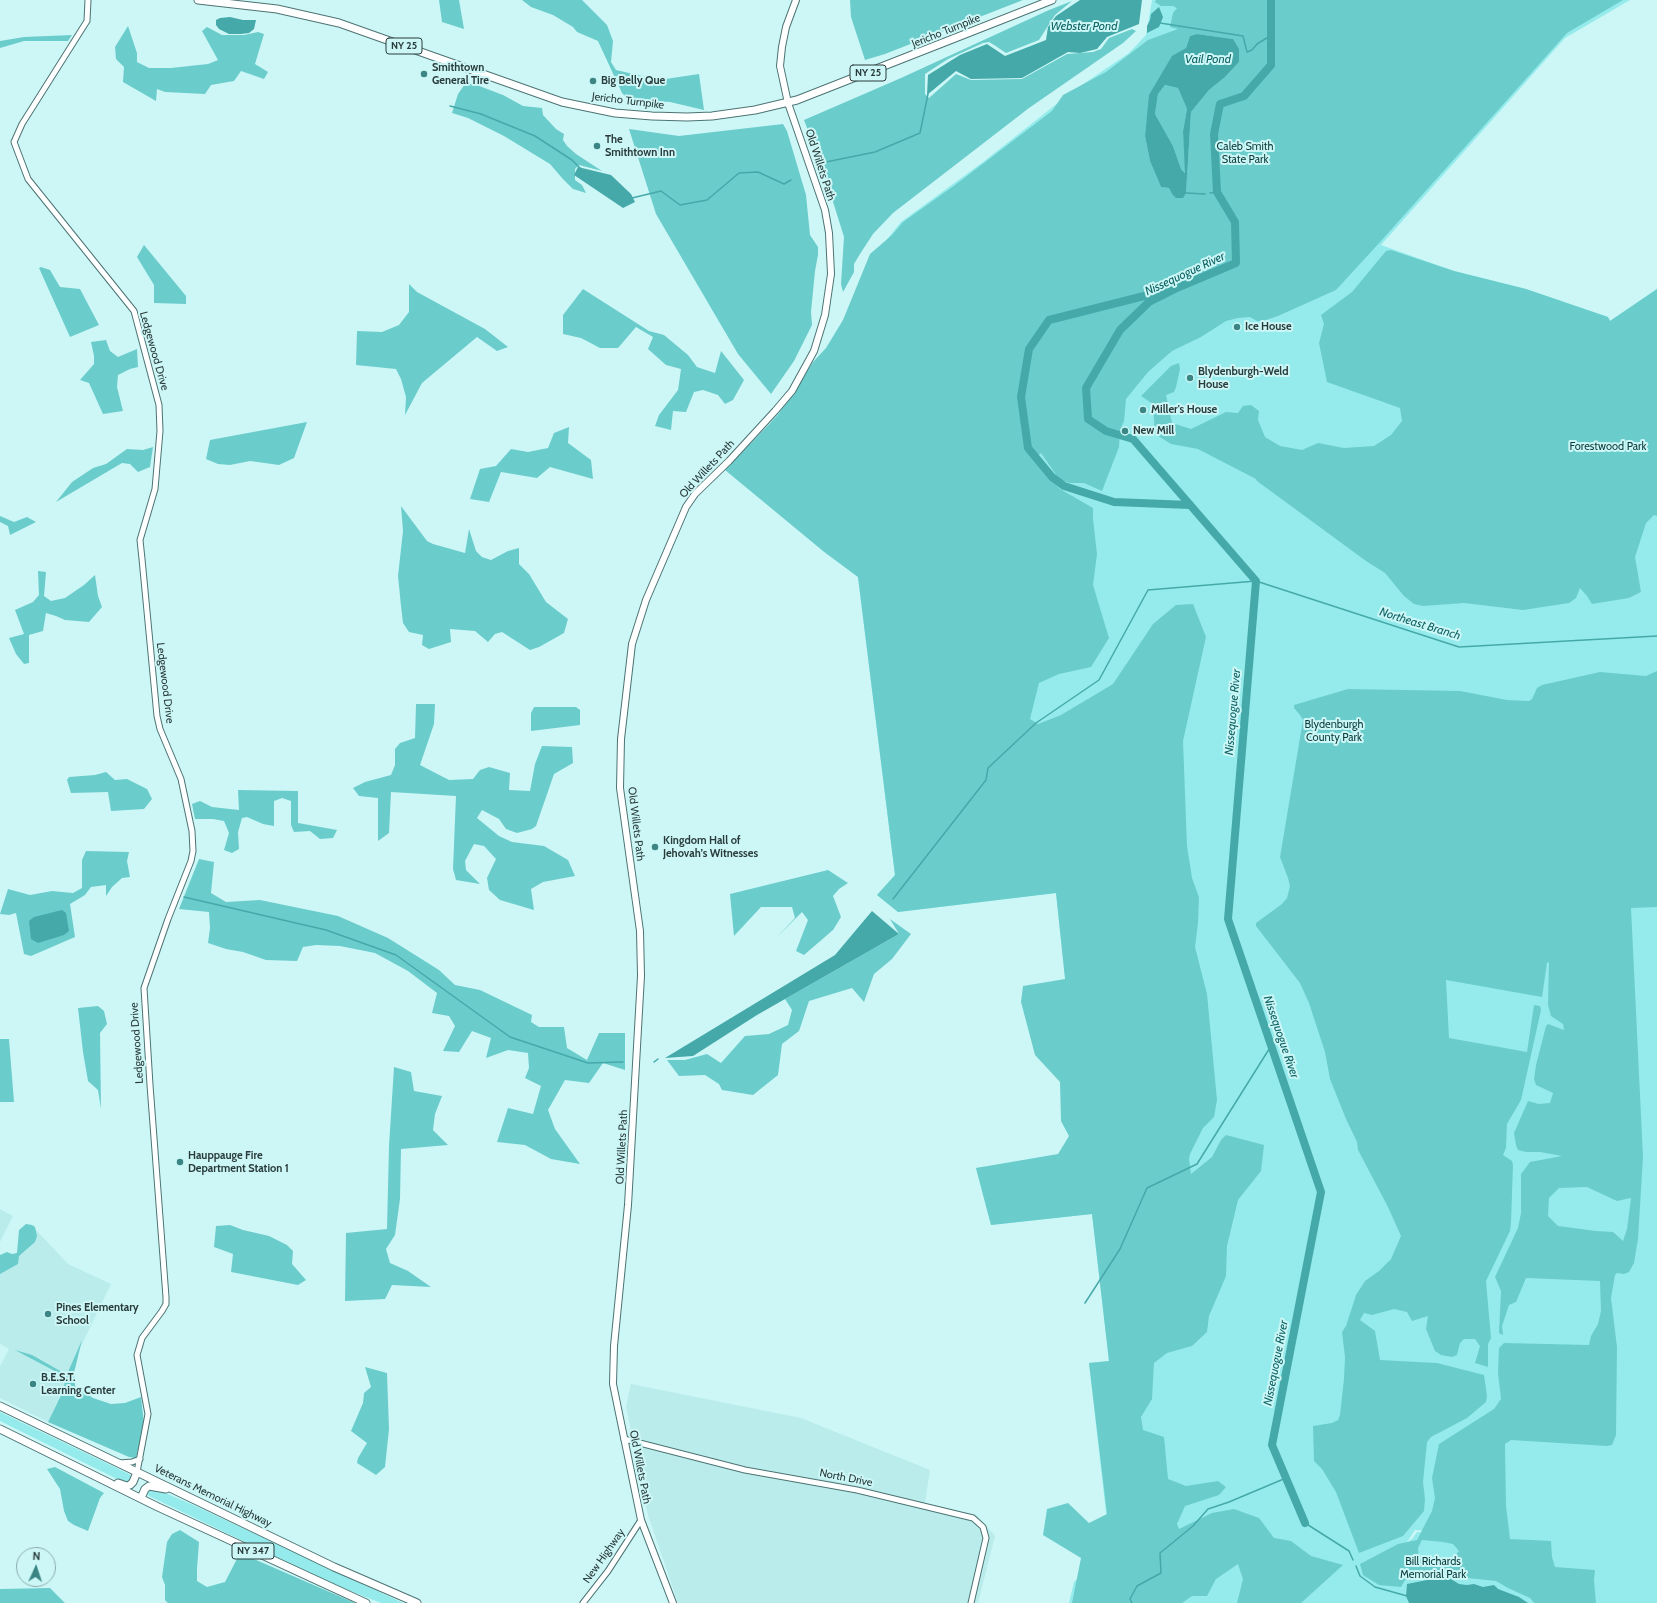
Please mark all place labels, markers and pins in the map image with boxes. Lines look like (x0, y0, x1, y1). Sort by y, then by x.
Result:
place label: Smithtown General Tire (432, 61, 489, 87)
marker: Smithtown General Tire (419, 69, 429, 79)
place label: Big Belly Que (601, 74, 665, 88)
marker: Big Belly Que (588, 76, 598, 86)
place label: The Smithtown Inn (605, 133, 675, 159)
marker: The Smithtown Inn (592, 141, 602, 151)
place label: Ice House (1245, 320, 1292, 334)
marker: Ice House (1232, 322, 1242, 332)
place label: Blydenburgh-Weld House (1198, 365, 1288, 391)
marker: Blydenburgh-Weld House (1185, 373, 1195, 383)
place label: Miller's House (1151, 403, 1217, 417)
marker: Miller's House (1138, 405, 1148, 415)
place label: New Mill (1133, 424, 1174, 438)
marker: New Mill (1120, 426, 1130, 436)
place label: Kingdom Hall of Jehovah’s Witnesses (663, 834, 758, 860)
marker: Kingdom Hall of Jehovah’s Witnesses (650, 842, 660, 852)
place label: Hauppauge Fire Department Station 1 (188, 1149, 289, 1175)
marker: Hauppauge Fire Department Station 1 (175, 1157, 185, 1167)
place label: Pines Elementary School (56, 1301, 139, 1327)
marker: Pines Elementary School (43, 1309, 53, 1319)
place label: B.E.S.T. Learning Center (41, 1371, 115, 1397)
marker: B.E.S.T. Learning Center (28, 1379, 38, 1389)

